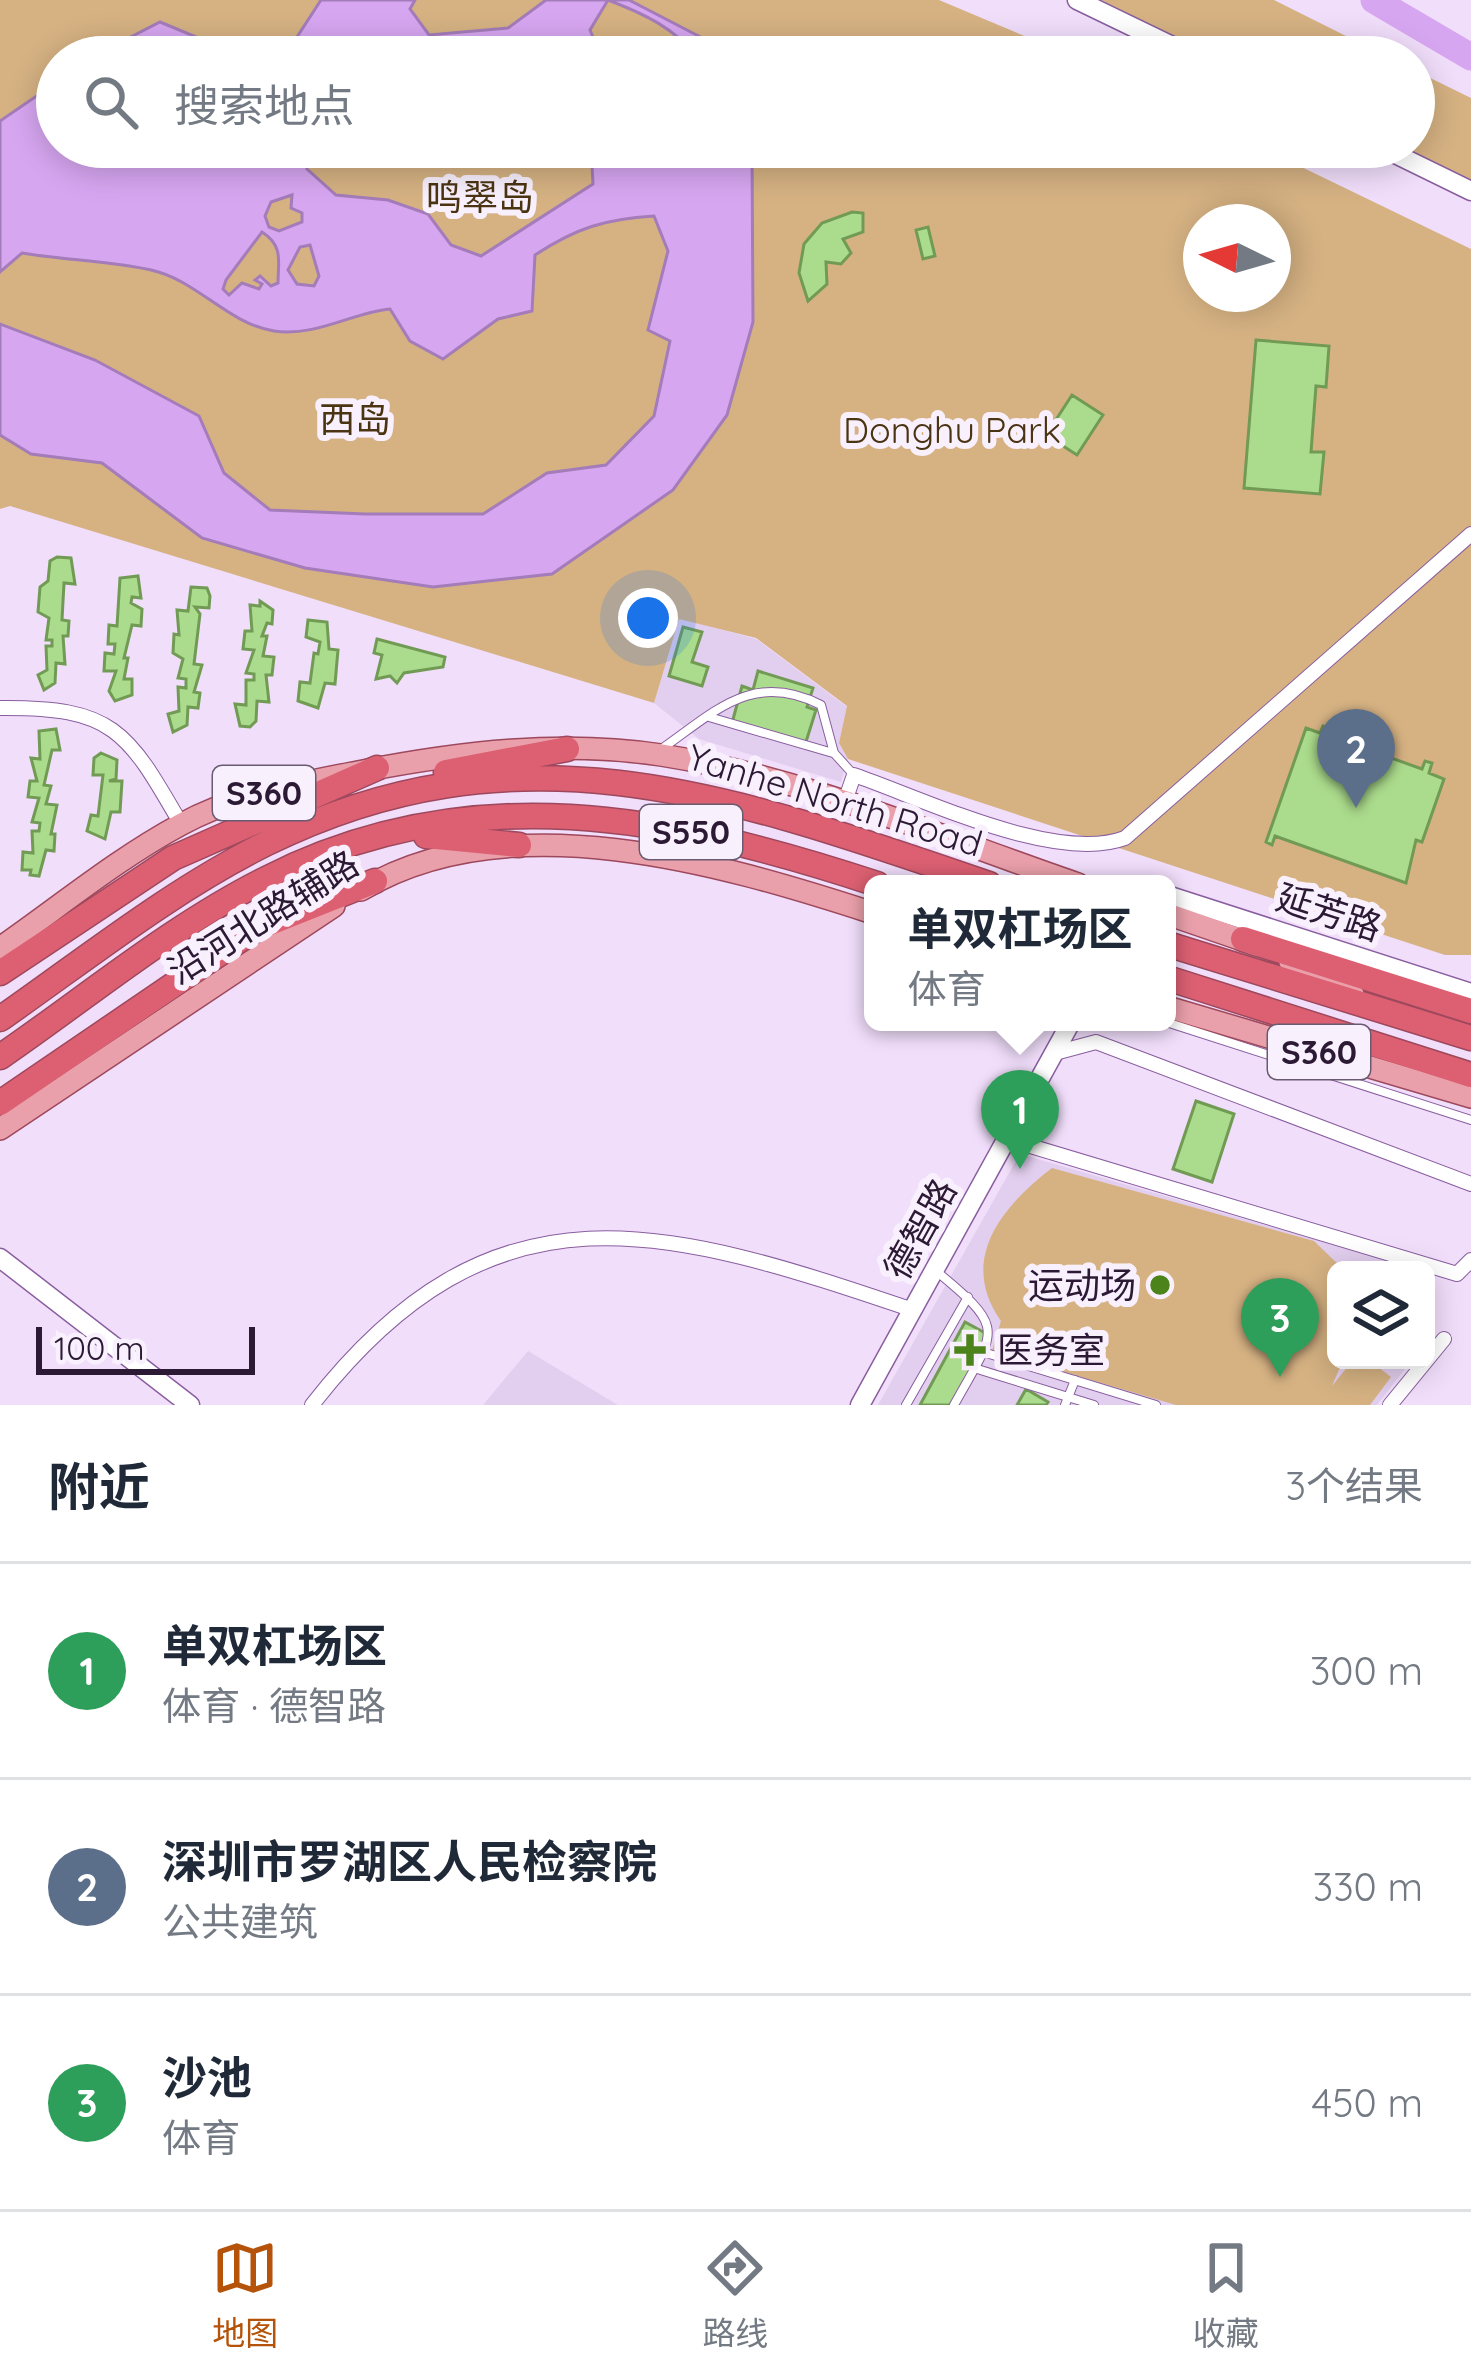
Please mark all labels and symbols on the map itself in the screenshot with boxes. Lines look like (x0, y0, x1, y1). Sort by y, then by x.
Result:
park label: 鸣翠岛 (426, 174, 534, 219)
north arrow (1183, 204, 1291, 312)
park label: 西岛 (319, 396, 391, 441)
park label: Donghu Park (843, 407, 1061, 452)
your location (618, 588, 678, 648)
pin: 2 (1317, 709, 1395, 808)
street label: Yanhe North Road (682, 733, 988, 866)
road number: S360 (213, 766, 315, 820)
road number: S550 (640, 805, 742, 859)
street label: 沿河北路辅路 (159, 840, 366, 993)
street label: 延芳路 (1271, 873, 1387, 950)
road number: S360 (1268, 1025, 1370, 1079)
pin: 1 (981, 1070, 1059, 1169)
street label: 德智路 (874, 1171, 965, 1287)
place label: 运动场 (1028, 1262, 1136, 1307)
marker: 运动场 (1147, 1272, 1173, 1298)
pin: 3 (1241, 1278, 1319, 1377)
scale bar (36, 1321, 255, 1374)
place label: 医务室 (997, 1327, 1105, 1372)
marker: 医务室 (954, 1334, 986, 1366)

